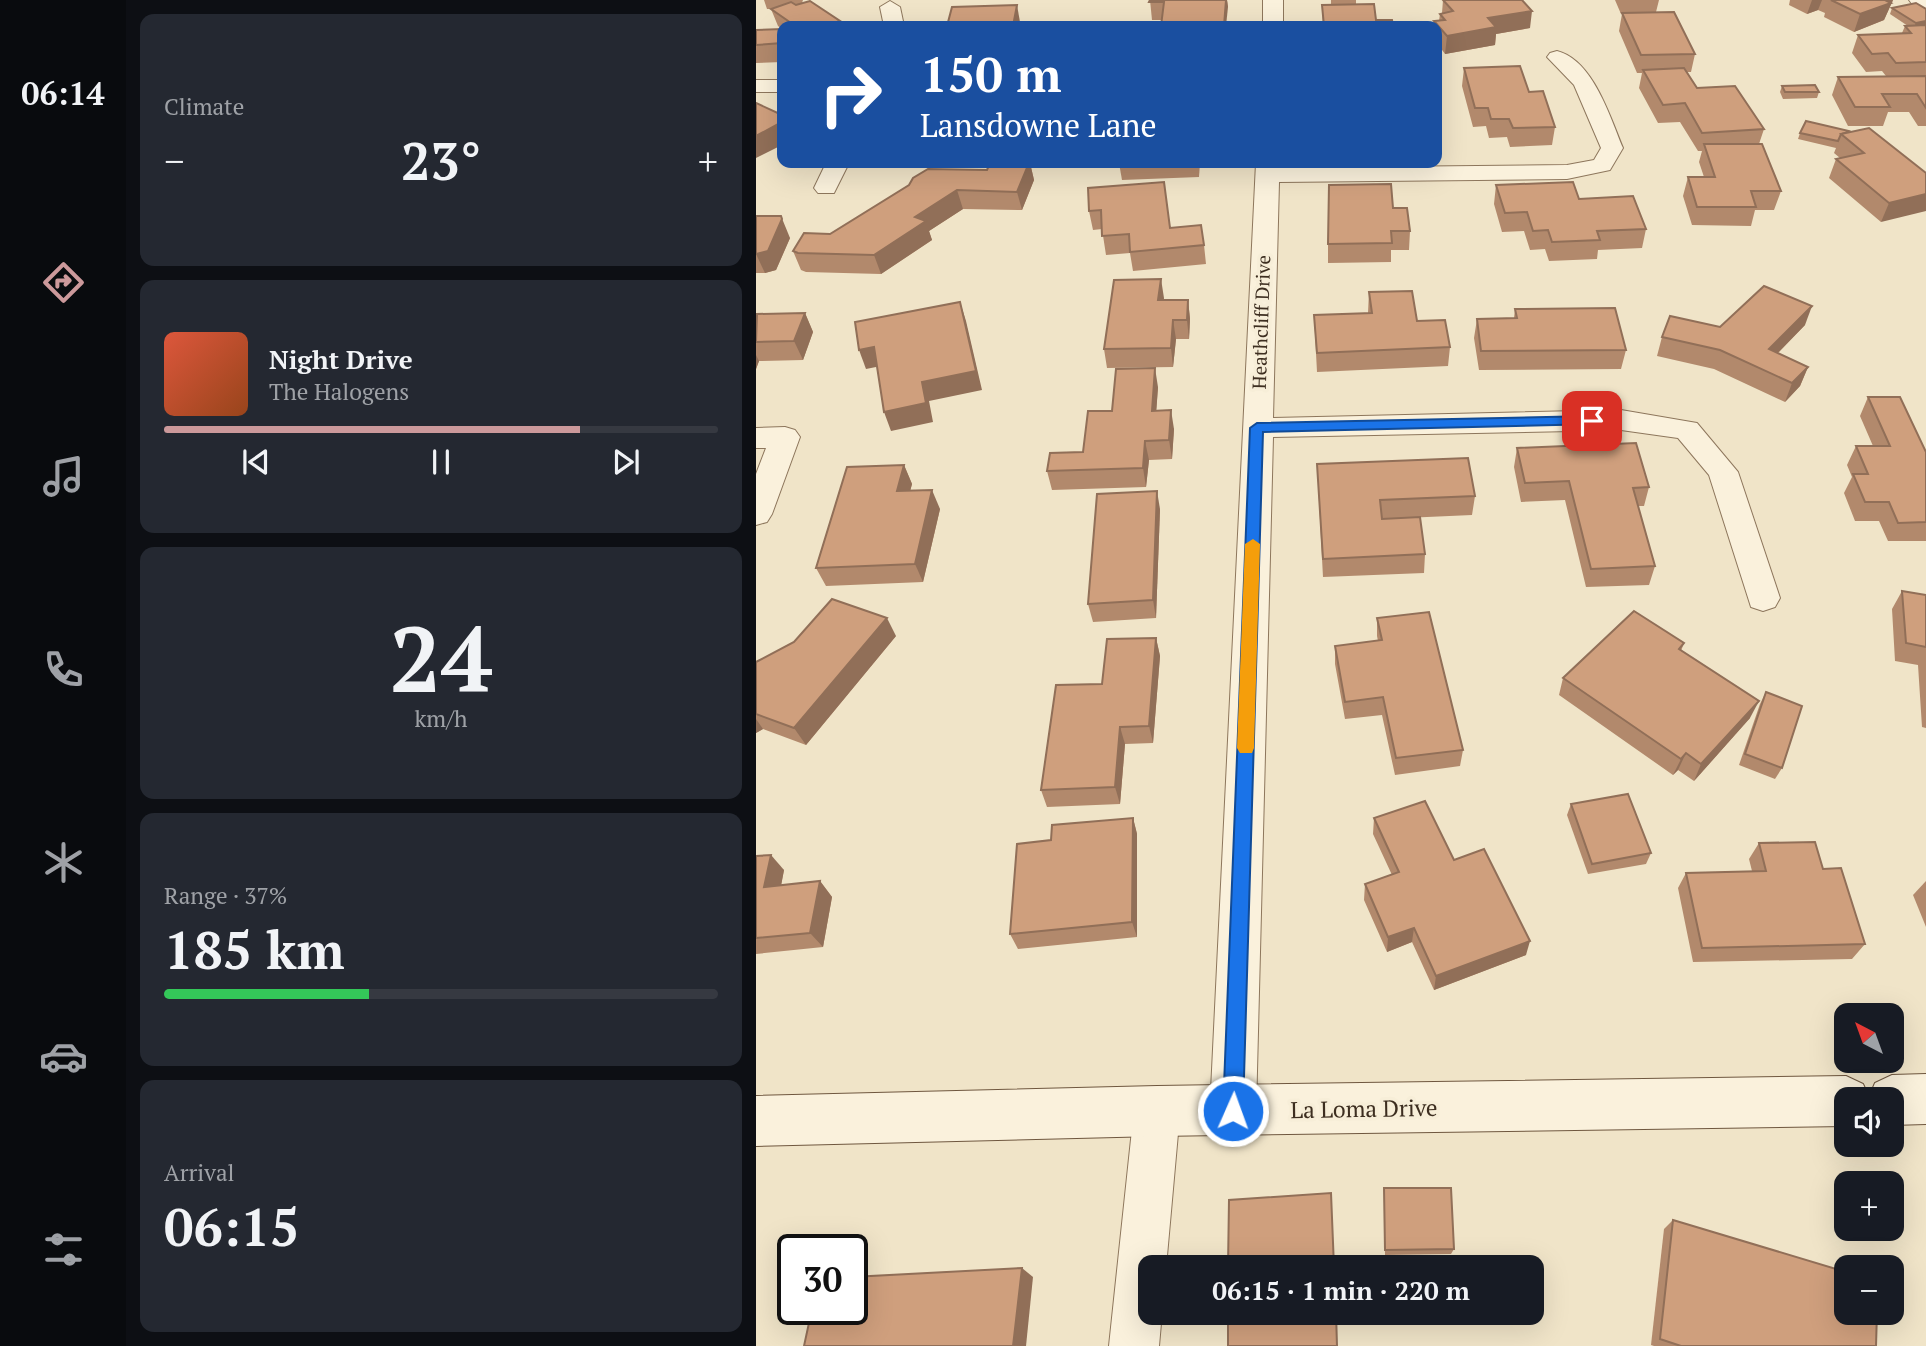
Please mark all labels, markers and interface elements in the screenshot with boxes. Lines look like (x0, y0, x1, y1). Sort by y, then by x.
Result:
text: 150 m (920, 41, 1062, 106)
icon: right (805, 49, 896, 140)
text: 06:14 (21, 72, 105, 114)
text: Climate (164, 91, 244, 122)
text: Lansdowne Lane (920, 104, 1157, 146)
text: 23° (401, 126, 481, 195)
text: − (164, 136, 184, 186)
text: + (698, 136, 718, 186)
street label: Heathcliff Drive (1246, 254, 1275, 390)
icon: directions (39, 258, 88, 307)
text: Night Drive (269, 342, 413, 376)
text: The Halogens (269, 376, 409, 407)
pin (1562, 391, 1622, 451)
icon: arrive (1573, 402, 1611, 440)
icon: previous (237, 443, 275, 481)
icon: pause (422, 443, 460, 481)
icon: next (607, 443, 645, 481)
icon: music (39, 452, 88, 501)
text: 24 (390, 597, 492, 718)
icon: phone (39, 645, 88, 694)
text: km/h (414, 703, 468, 734)
icon: climate (39, 838, 88, 887)
text: Range · 37% (164, 880, 287, 911)
text: 185 km (164, 915, 345, 984)
north arrow (1834, 1003, 1904, 1073)
map controls (1834, 1003, 1904, 1325)
icon: car (39, 1032, 88, 1081)
position arrow (1196, 1074, 1270, 1148)
button: sound (1834, 1087, 1904, 1157)
street label: La Loma Drive (1290, 1092, 1438, 1125)
text: Arrival (164, 1157, 235, 1188)
button: + (1834, 1171, 1904, 1241)
text: 06:15 (164, 1192, 299, 1261)
icon: filters (39, 1225, 88, 1274)
speed limit sign: 30 (777, 1234, 868, 1325)
button: − (1834, 1255, 1904, 1325)
text: 06:15 · 1 min · 220 m (1212, 1273, 1470, 1307)

